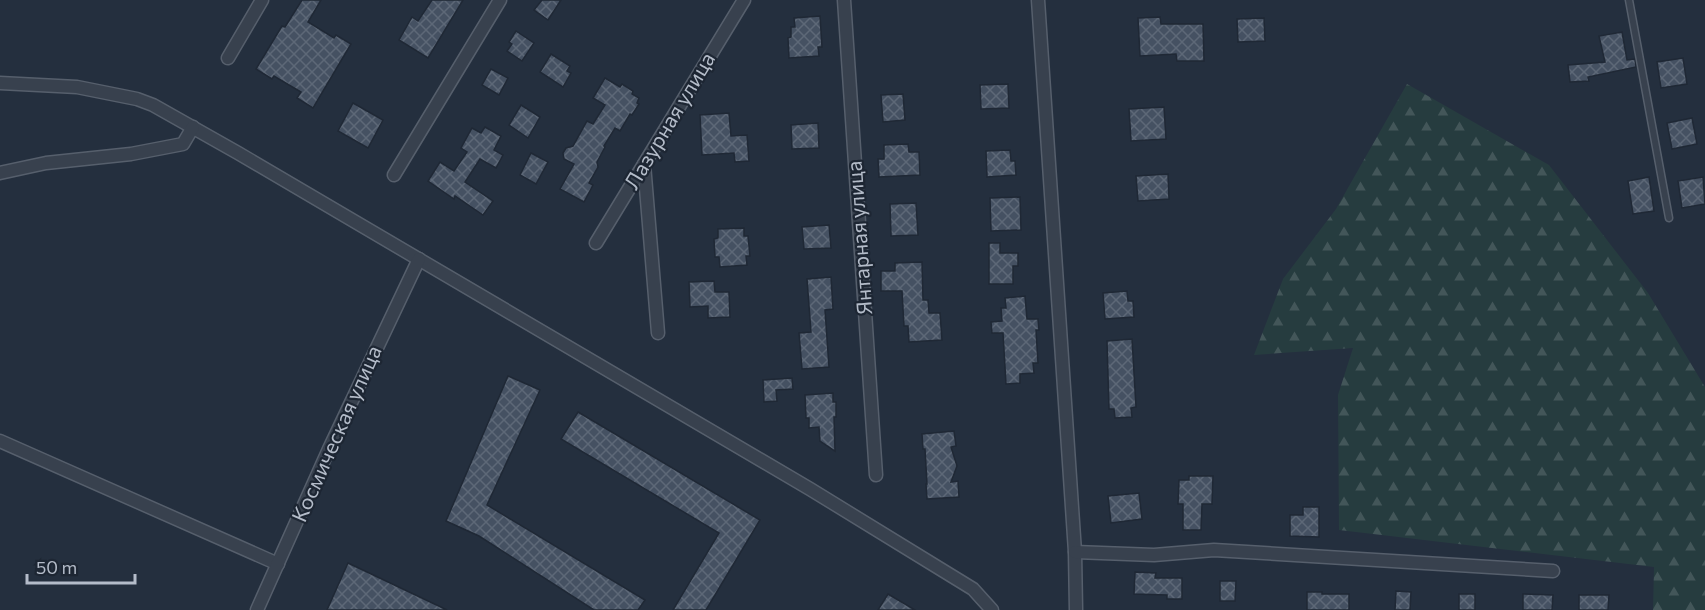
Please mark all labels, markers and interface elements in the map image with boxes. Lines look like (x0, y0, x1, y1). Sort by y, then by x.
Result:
street label: Лазурная улица (618, 47, 719, 193)
street label: Янтарная улица (841, 160, 876, 316)
street label: Космическая улица (285, 341, 386, 525)
scale bar (27, 547, 135, 585)
text: 50 m (36, 556, 77, 578)

